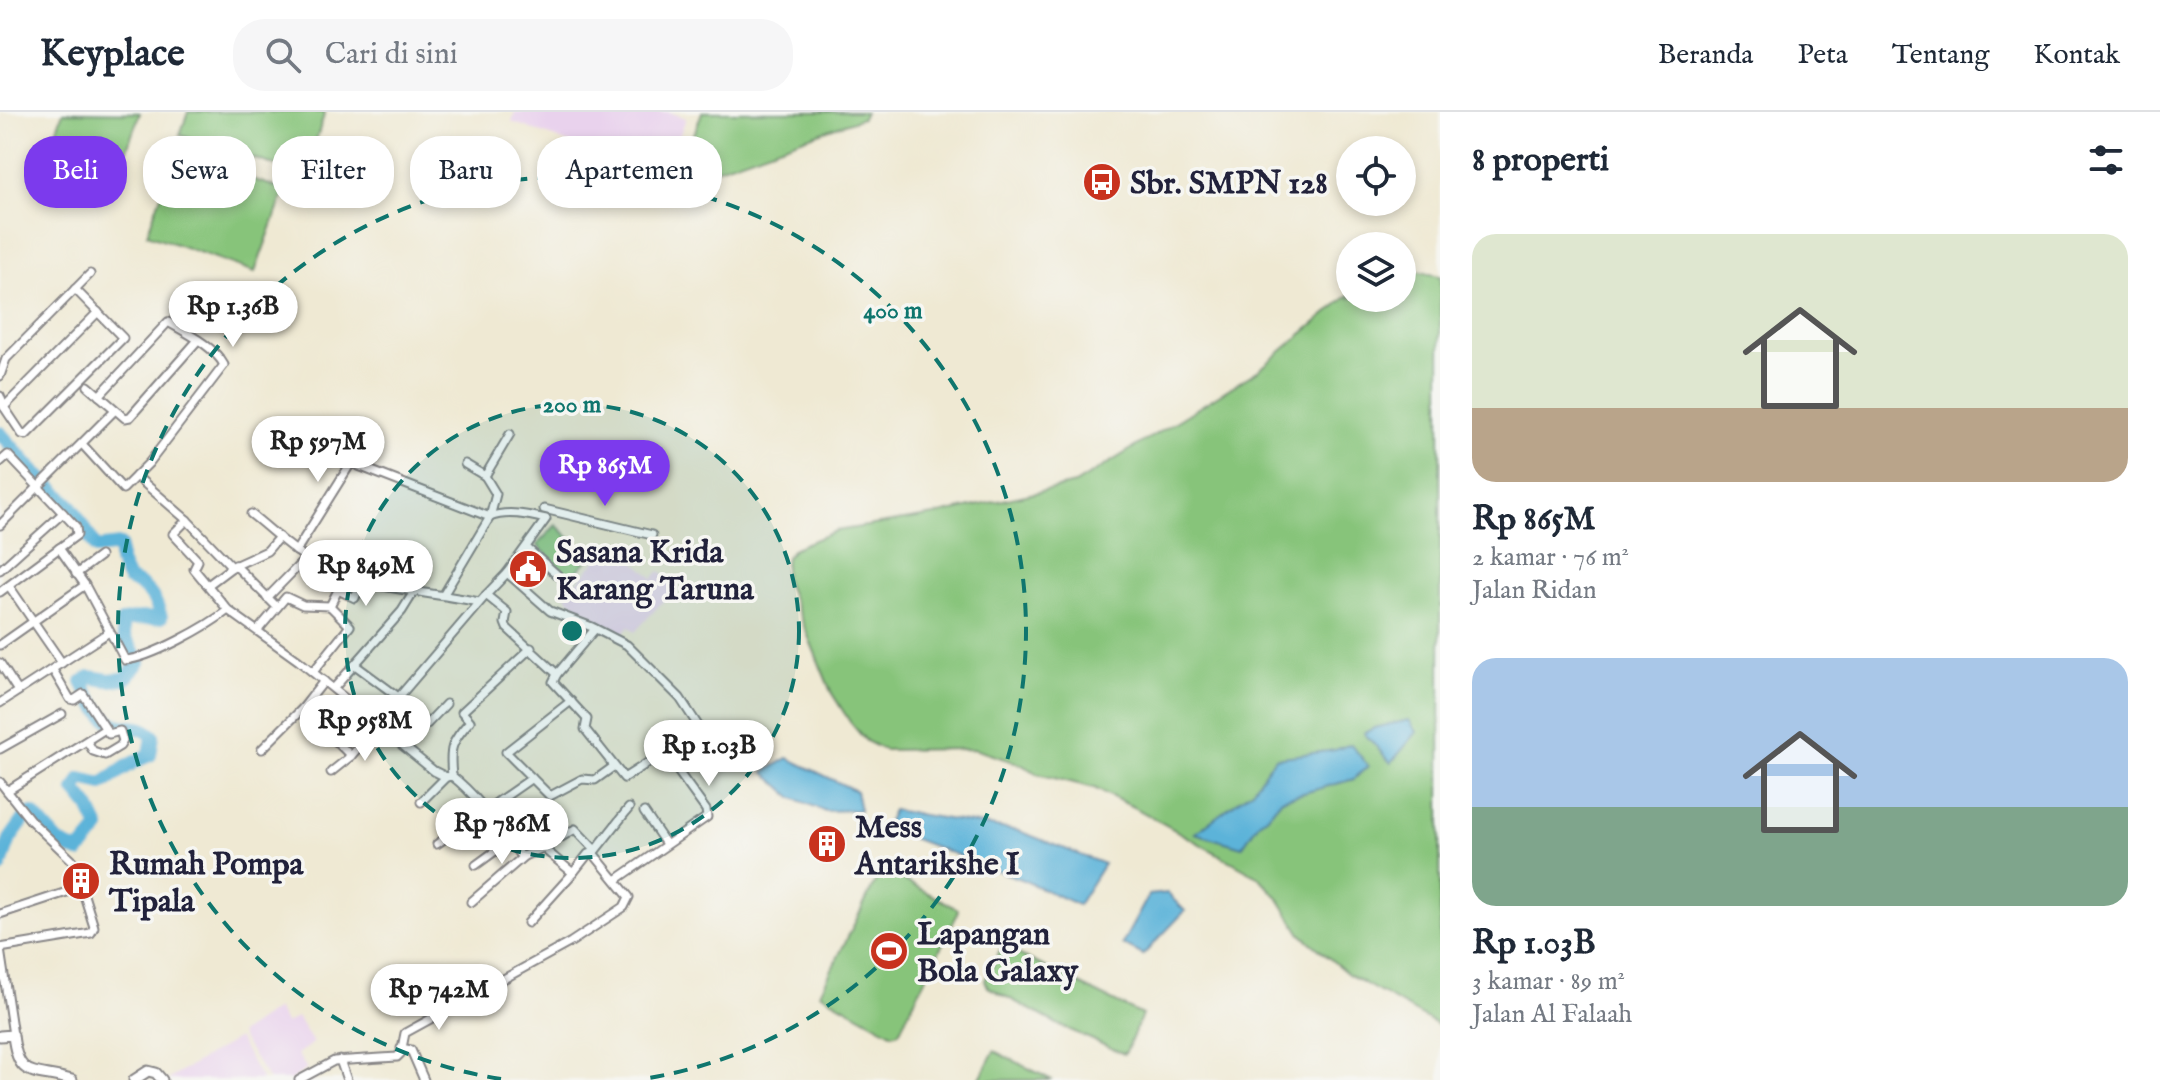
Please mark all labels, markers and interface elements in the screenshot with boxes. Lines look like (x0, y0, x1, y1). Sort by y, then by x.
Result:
search box (233, 19, 793, 91)
text: Keyplace (40, 31, 185, 79)
icon: search (261, 33, 305, 77)
text: Cari di sini (325, 36, 458, 74)
text: Beranda (1658, 38, 1753, 73)
text: Peta (1797, 38, 1848, 73)
text: Tentang (1892, 38, 1989, 73)
text: Kontak (2033, 38, 2120, 73)
chip: Beli (24, 136, 127, 208)
chip: Sewa (143, 136, 256, 208)
chip: Filter (272, 136, 394, 208)
chip: Baru (410, 136, 521, 208)
chip: Apartemen (537, 136, 722, 208)
map controls (1336, 136, 1416, 312)
button: locate (1336, 136, 1416, 216)
icon: filters (2084, 138, 2128, 182)
text: 8 properti (1472, 139, 1609, 182)
bus stop icon: Sbr. SMPN 128 (1081, 161, 1123, 203)
place label: Sbr. SMPN 128 (1130, 164, 1328, 205)
button: layers (1336, 232, 1416, 312)
pin: Rp 1.36B (150, 281, 316, 349)
icon: home (1728, 286, 1872, 430)
text: Rp 1.36B (187, 290, 279, 323)
text: 400 m (863, 296, 923, 327)
text: 200 m (543, 390, 602, 421)
pin: Rp 597M (244, 416, 392, 484)
text: Rp 597M (270, 425, 366, 458)
pin: Rp 865M (531, 440, 679, 508)
text: Rp 865M (558, 449, 652, 482)
text: Rp 865M (1472, 498, 1596, 541)
place label: Sasana Krida Karang Taruna (556, 533, 755, 611)
pin: Rp 849M (292, 540, 440, 608)
text: 2 kamar · 76 m² (1472, 541, 1629, 574)
public building icon: Sasana Krida Karang Taruna (507, 548, 549, 590)
text: Rp 849M (317, 549, 415, 582)
text: Jalan Ridan (1472, 574, 1597, 607)
centre of rings (558, 617, 586, 645)
pin: Rp 958M (291, 695, 439, 763)
text: Rp 958M (318, 704, 412, 737)
icon: home (1728, 710, 1872, 854)
pin: Rp 1.03B (626, 720, 792, 788)
text: Rp 1.03B (662, 729, 756, 762)
pin: Rp 786M (428, 798, 576, 866)
text: Rp 786M (453, 807, 551, 840)
place label: Mess Antarikshe I (853, 808, 1020, 886)
building icon: Mess Antarikshe I (806, 823, 848, 865)
place label: Rumah Pompa Tipala (108, 845, 305, 923)
building icon: Rumah Pompa Tipala (60, 860, 102, 902)
place label: Lapangan Bola Galaxy (917, 915, 1079, 993)
text: Rp 1.03B (1472, 922, 1595, 965)
sports icon: Lapangan Bola Galaxy (868, 930, 910, 972)
pin: Rp 742M (365, 964, 513, 1032)
text: 3 kamar · 89 m² (1472, 965, 1625, 998)
text: Rp 742M (389, 973, 489, 1006)
text: Jalan Al Falaah (1472, 998, 1632, 1031)

